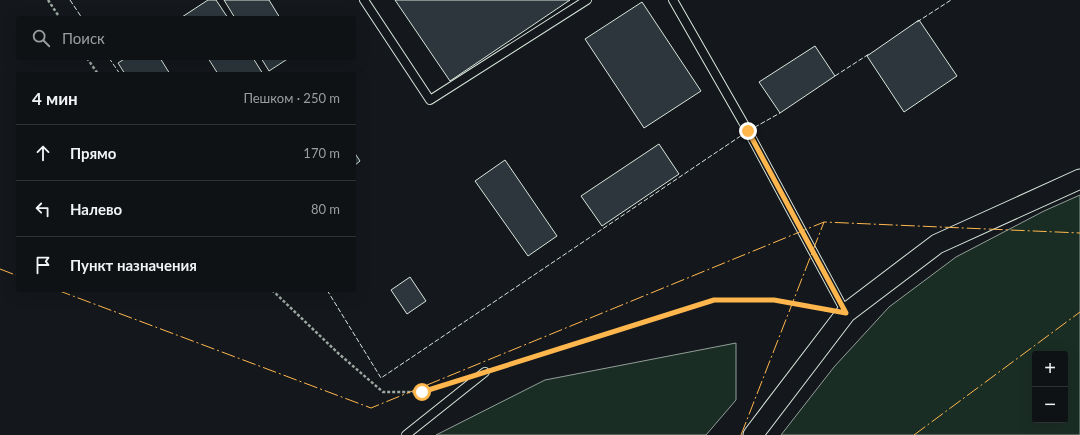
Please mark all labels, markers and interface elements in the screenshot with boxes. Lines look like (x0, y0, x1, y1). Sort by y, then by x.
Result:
search box (16, 16, 356, 60)
icon: search (30, 27, 52, 49)
text: Поиск (62, 29, 105, 47)
text: 4 мин (32, 88, 78, 109)
text: Пешком · 250 m (243, 90, 340, 106)
route end (739, 122, 757, 140)
icon: ahead (32, 142, 54, 164)
text: Прямо (70, 144, 116, 162)
text: 170 m (303, 145, 340, 161)
icon: left (32, 198, 54, 220)
text: Налево (70, 200, 122, 218)
text: 80 m (311, 201, 340, 217)
icon: arrive (32, 254, 54, 276)
text: Пункт назначения (70, 256, 197, 274)
map controls (1032, 351, 1068, 423)
button: + (1032, 351, 1068, 387)
route start (413, 383, 431, 401)
button: − (1032, 387, 1068, 423)

